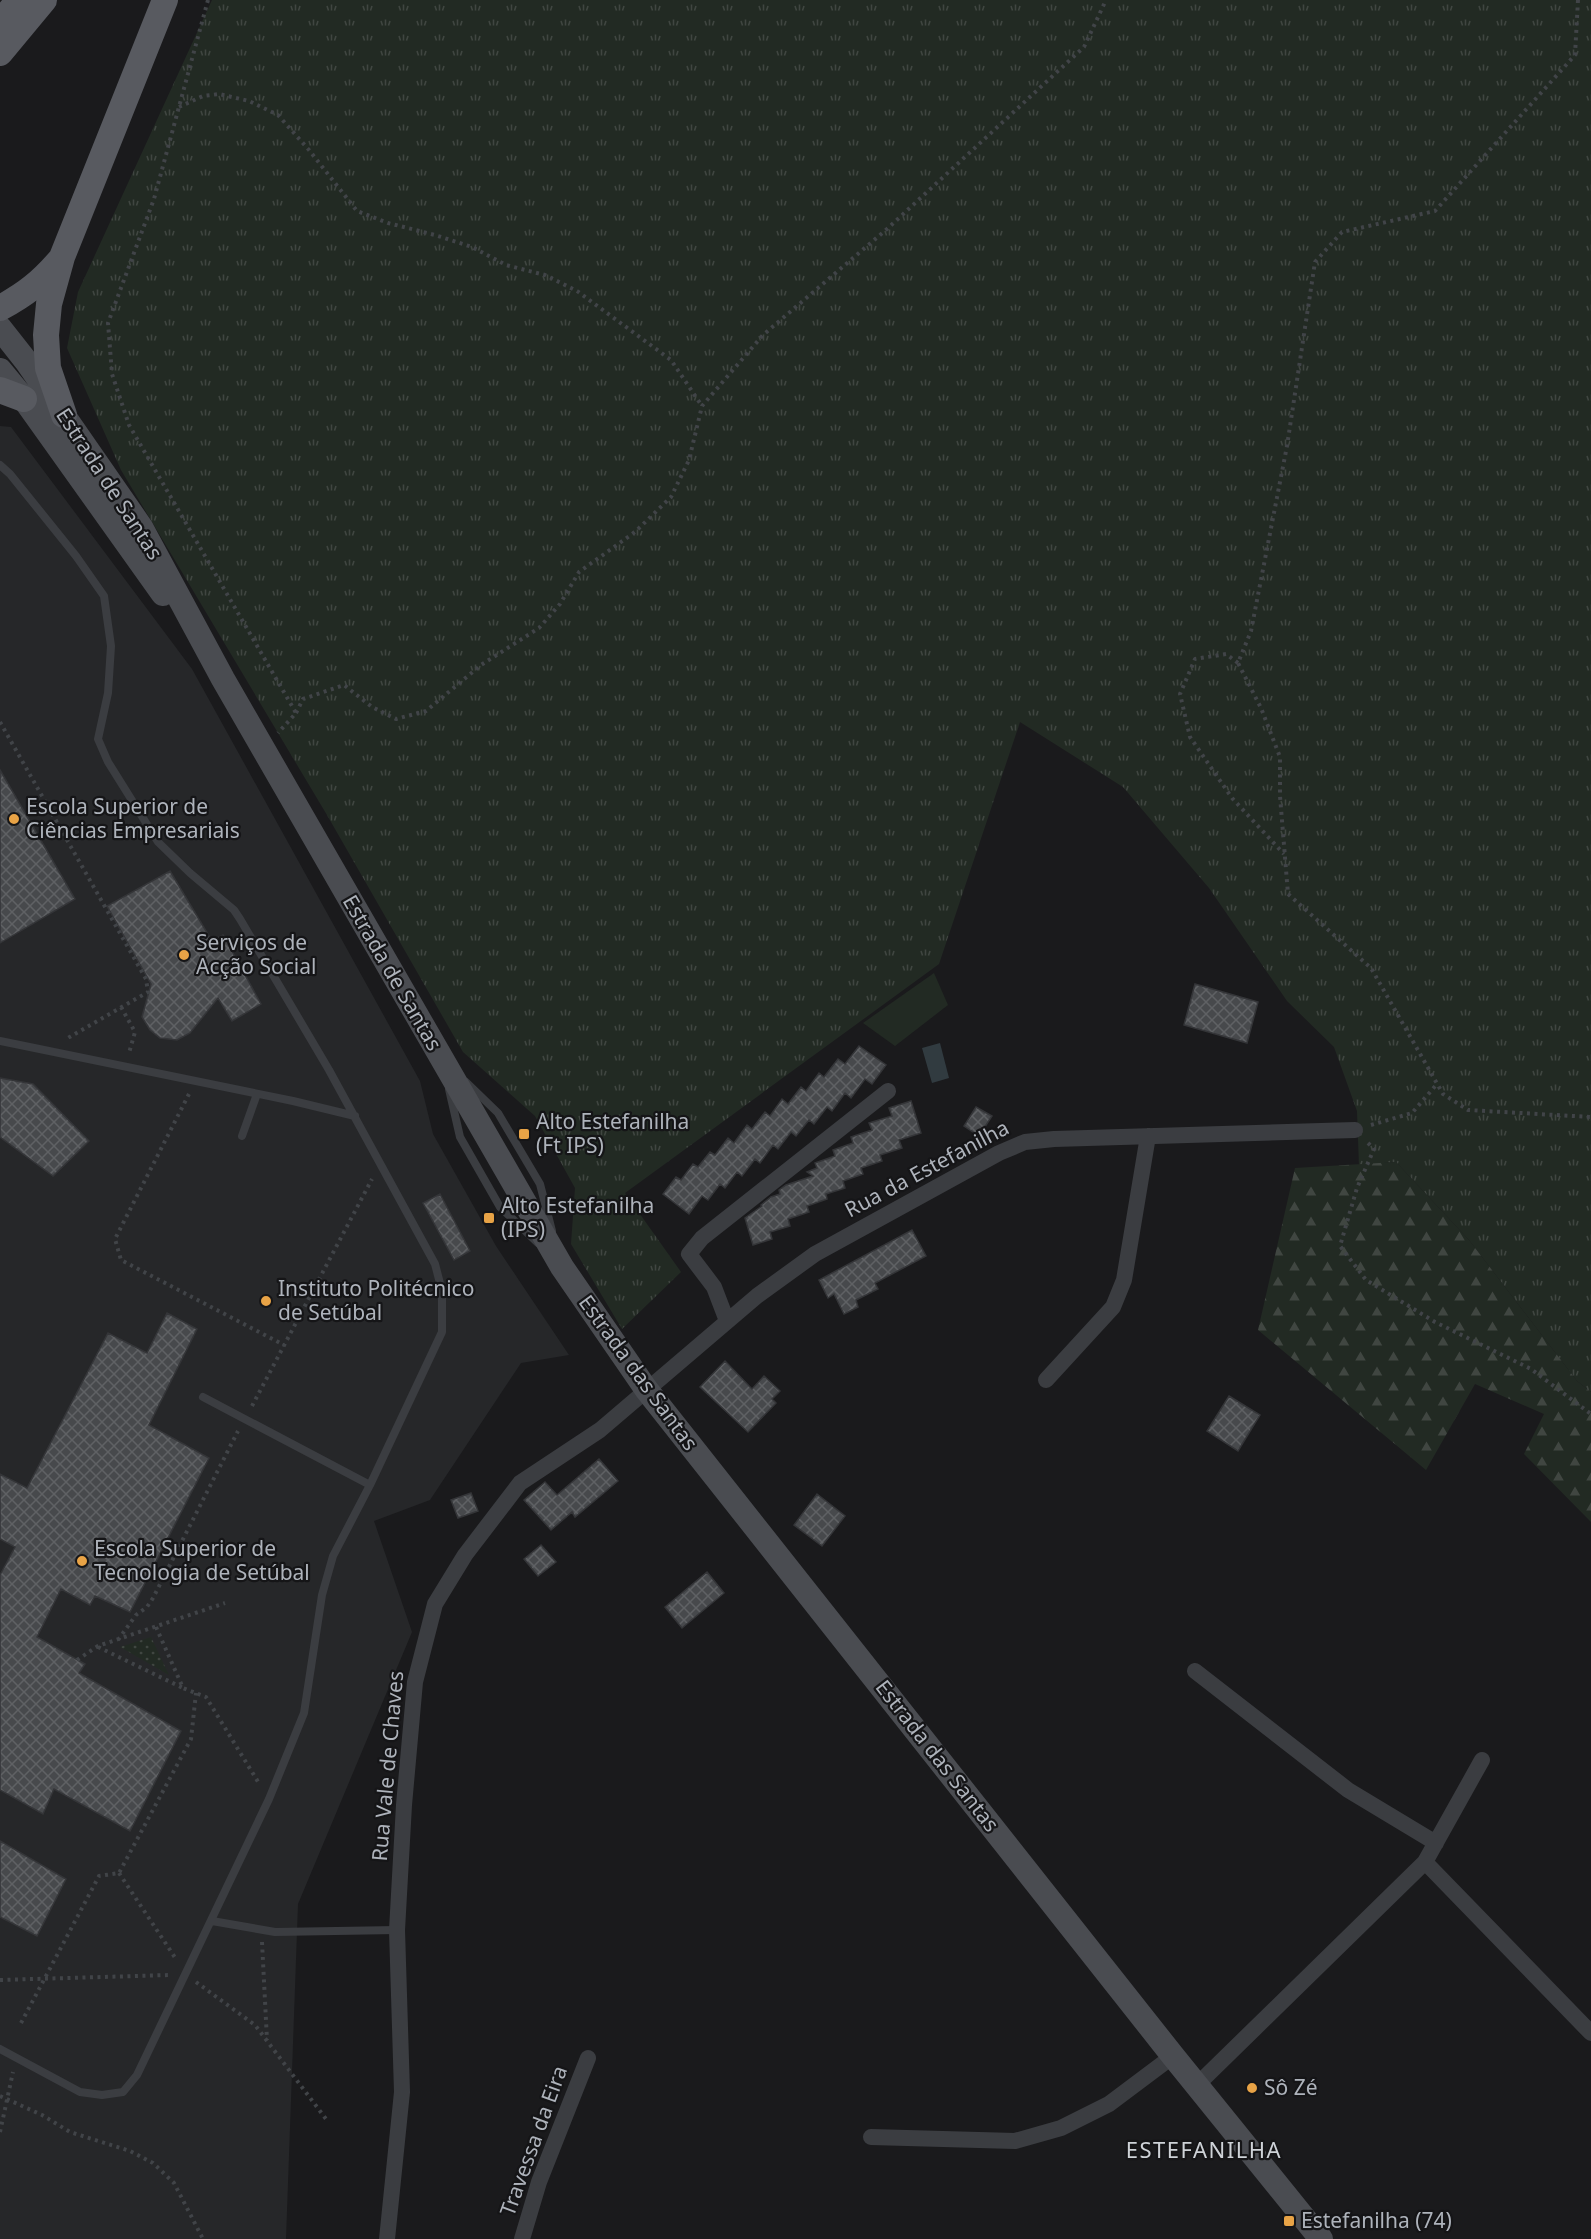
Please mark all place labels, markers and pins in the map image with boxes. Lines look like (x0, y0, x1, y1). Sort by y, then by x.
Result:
place label: Escola Superior de Ciências Empresariais (26, 792, 240, 844)
marker: Escola Superior de Ciências Empresariais (7, 812, 21, 826)
place label: Serviços de Acção Social (196, 928, 316, 980)
marker: Serviços de Acção Social (177, 948, 191, 962)
place label: Alto Estefanilha (Ft IPS) (536, 1107, 689, 1159)
marker: Alto Estefanilha (Ft IPS) (517, 1127, 531, 1141)
place label: Alto Estefanilha (IPS) (501, 1191, 654, 1243)
marker: Alto Estefanilha (IPS) (482, 1211, 496, 1225)
place label: Instituto Politécnico de Setúbal (278, 1274, 474, 1326)
marker: Instituto Politécnico de Setúbal (259, 1294, 273, 1308)
place label: Escola Superior de Tecnologia de Setúbal (94, 1534, 310, 1586)
marker: Escola Superior de Tecnologia de Setúbal (75, 1554, 89, 1568)
place label: Sô Zé (1264, 2073, 1318, 2101)
marker: Sô Zé (1245, 2081, 1259, 2095)
place label: Estefanilha (74) (1301, 2206, 1452, 2234)
marker: Estefanilha (74) (1282, 2214, 1296, 2228)

